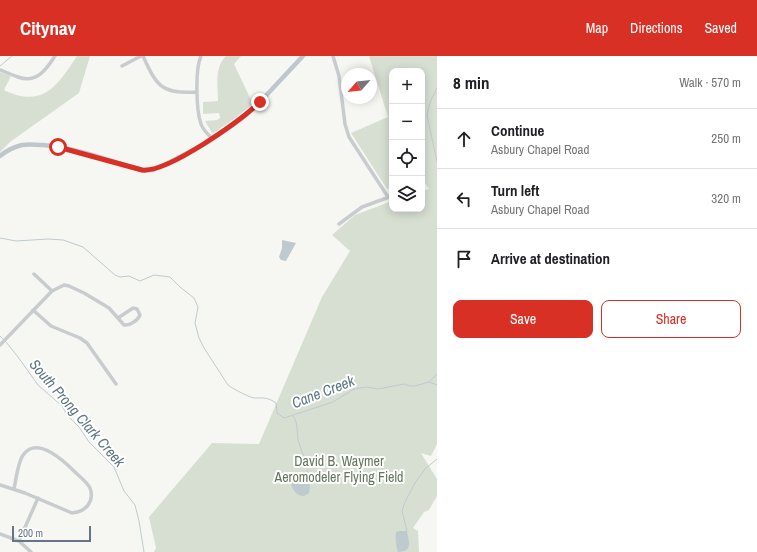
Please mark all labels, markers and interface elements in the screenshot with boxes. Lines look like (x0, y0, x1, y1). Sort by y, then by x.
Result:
text: Citynav (20, 15, 76, 41)
text: Map (586, 19, 608, 37)
text: Directions (630, 19, 682, 37)
text: Saved (704, 19, 737, 37)
north arrow (341, 68, 377, 104)
map controls (389, 68, 425, 212)
button: + (389, 68, 425, 104)
text: 8 min (453, 71, 489, 94)
text: Walk · 570 m (679, 74, 741, 91)
route end (251, 93, 269, 111)
button: − (389, 104, 425, 140)
text: Continue (491, 120, 544, 141)
icon: ahead (453, 128, 475, 150)
text: 250 m (711, 130, 741, 147)
route start (49, 138, 67, 156)
button: locate (389, 140, 425, 176)
text: Asbury Chapel Road (491, 141, 589, 158)
button: layers (389, 176, 425, 212)
text: Turn left (491, 180, 539, 201)
icon: left (453, 188, 475, 210)
text: 320 m (711, 190, 741, 207)
text: Asbury Chapel Road (491, 201, 589, 218)
icon: arrive (453, 248, 475, 270)
text: Arrive at destination (491, 248, 610, 269)
button: Save (453, 300, 593, 338)
button: Share (601, 300, 741, 338)
water label: South Prong Clark Creek (25, 354, 131, 472)
water label: Cane Creek (288, 370, 358, 413)
park label: David B. Waymer Aeromodeler Flying Field (274, 452, 403, 486)
scale bar (12, 524, 91, 543)
text: 200 m (18, 526, 43, 540)

